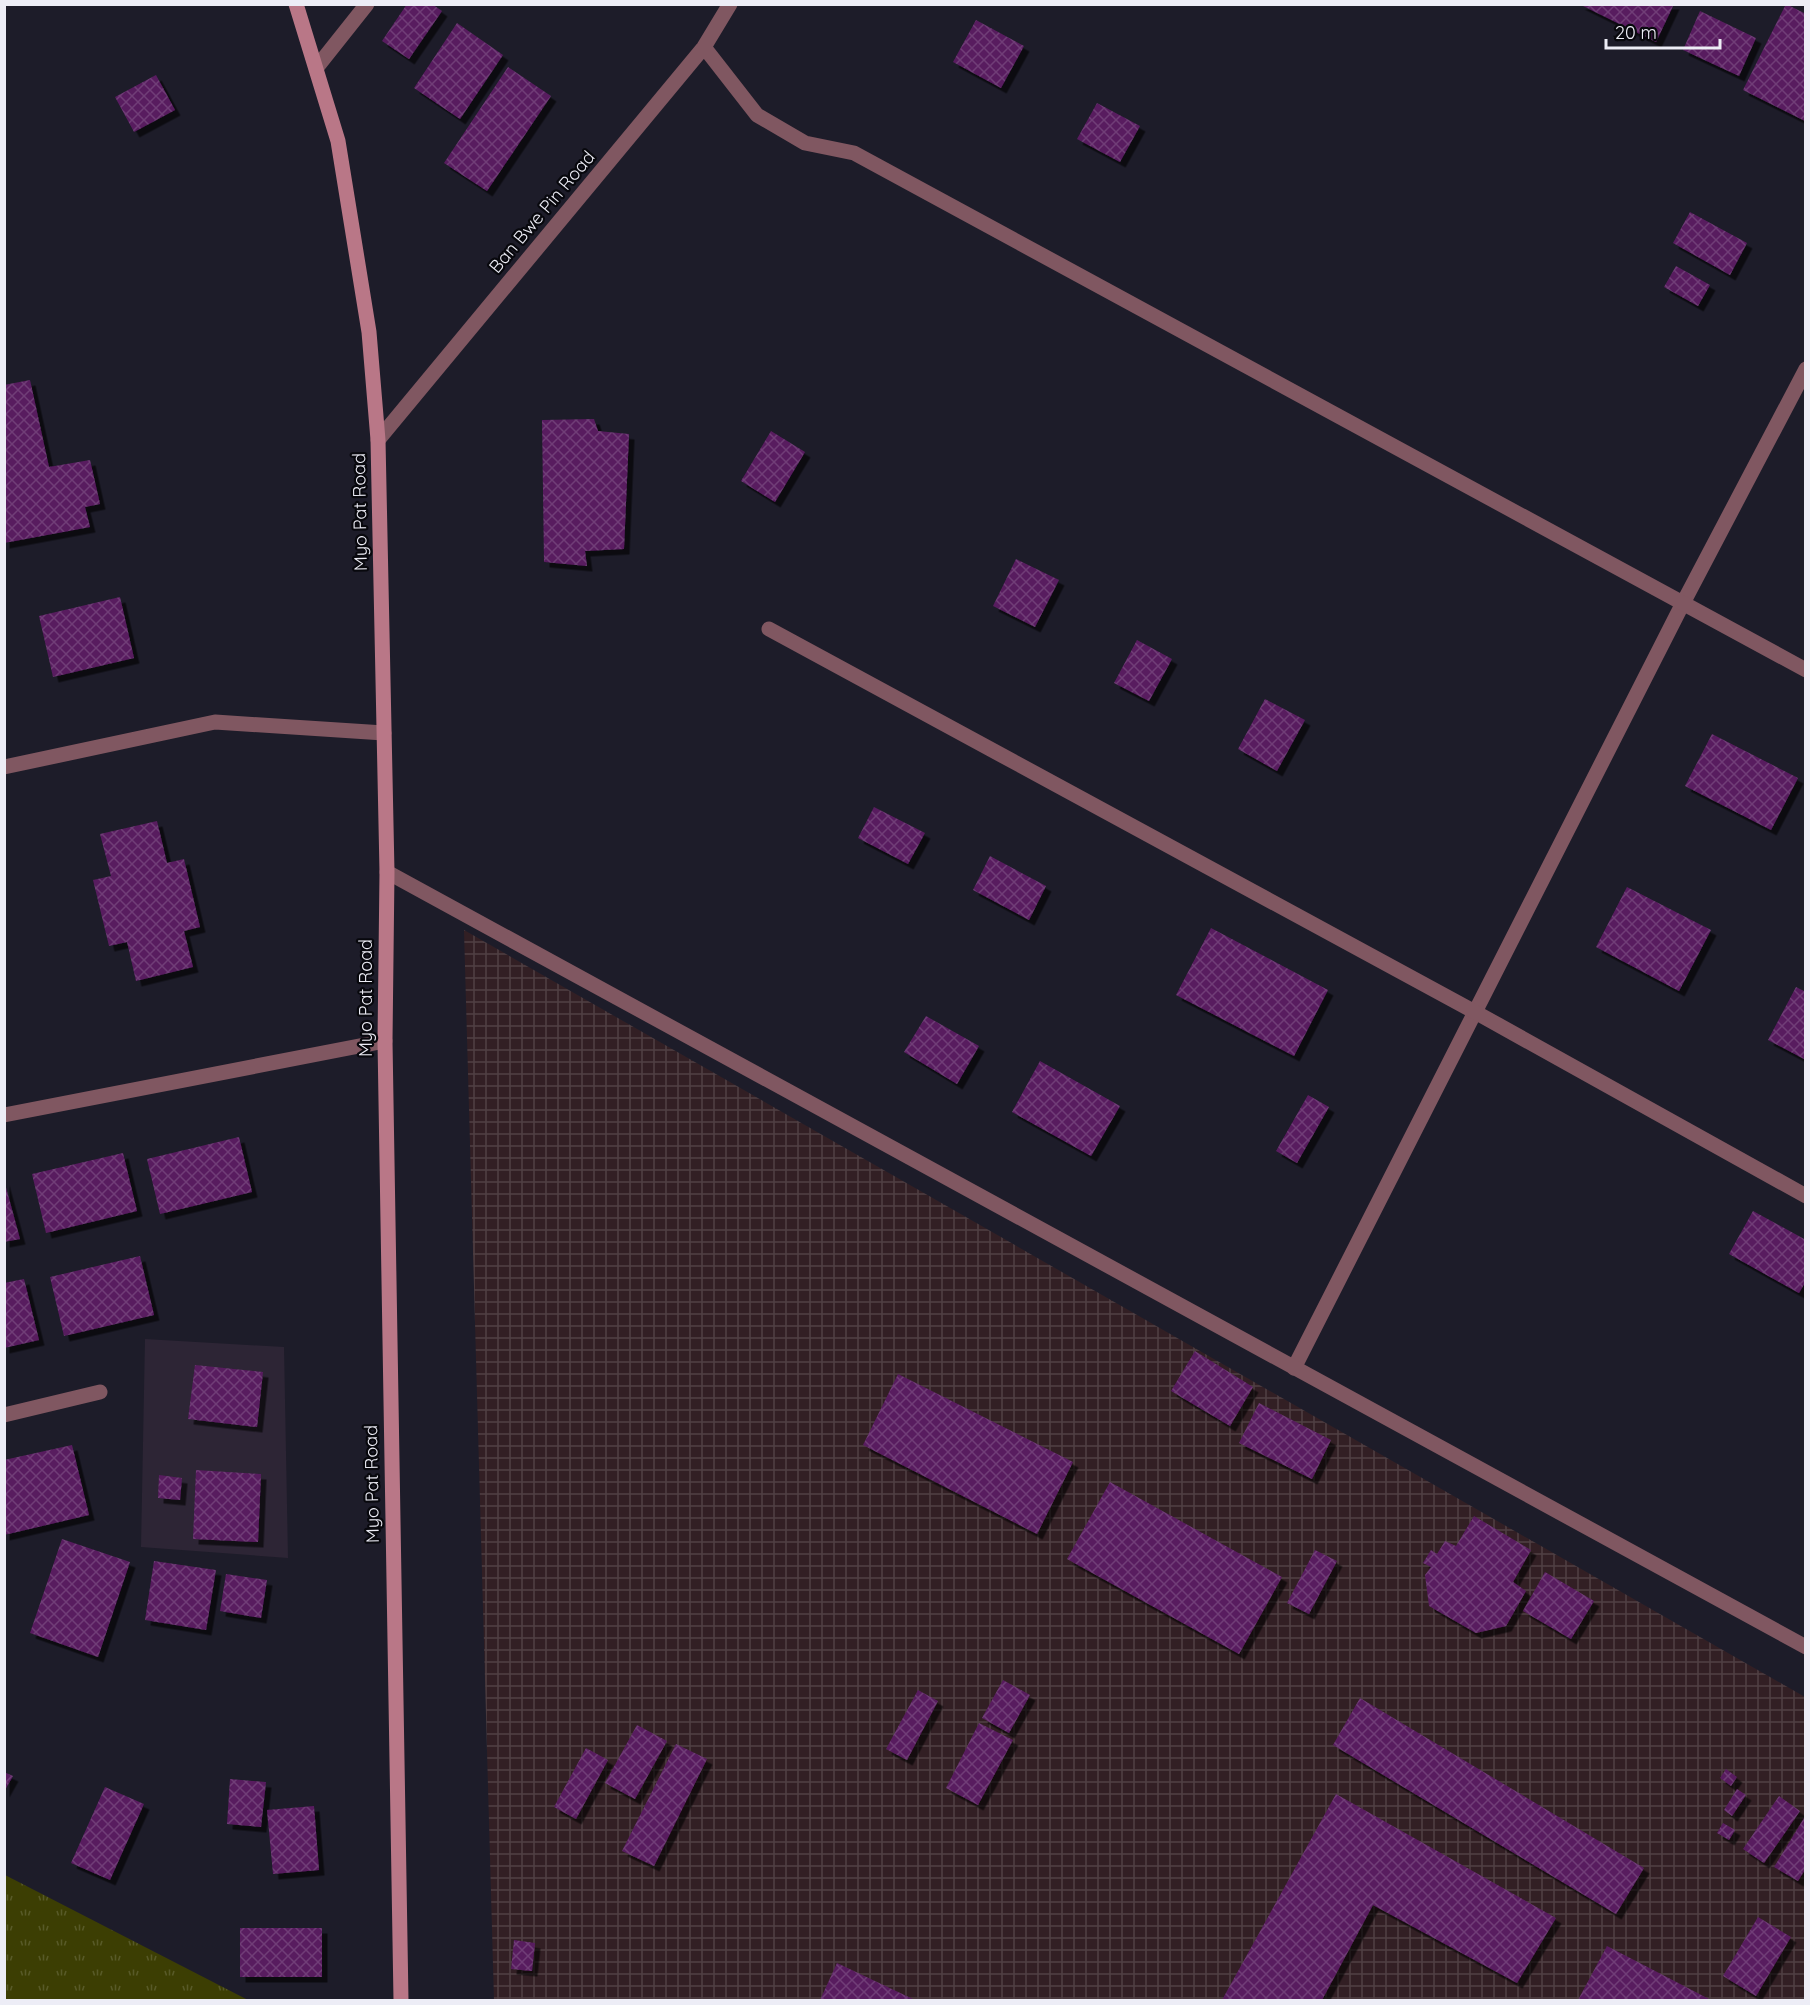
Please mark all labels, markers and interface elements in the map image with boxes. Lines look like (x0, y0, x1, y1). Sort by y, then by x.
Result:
scale bar (1606, 12, 1720, 50)
text: 20 m (1615, 21, 1657, 44)
street label: Ban Bwe Pin Road (484, 146, 600, 278)
street label: Myo Pat Road (347, 453, 372, 571)
street label: Myo Pat Road (354, 939, 377, 1057)
street label: Myo Pat Road (359, 1425, 384, 1543)

